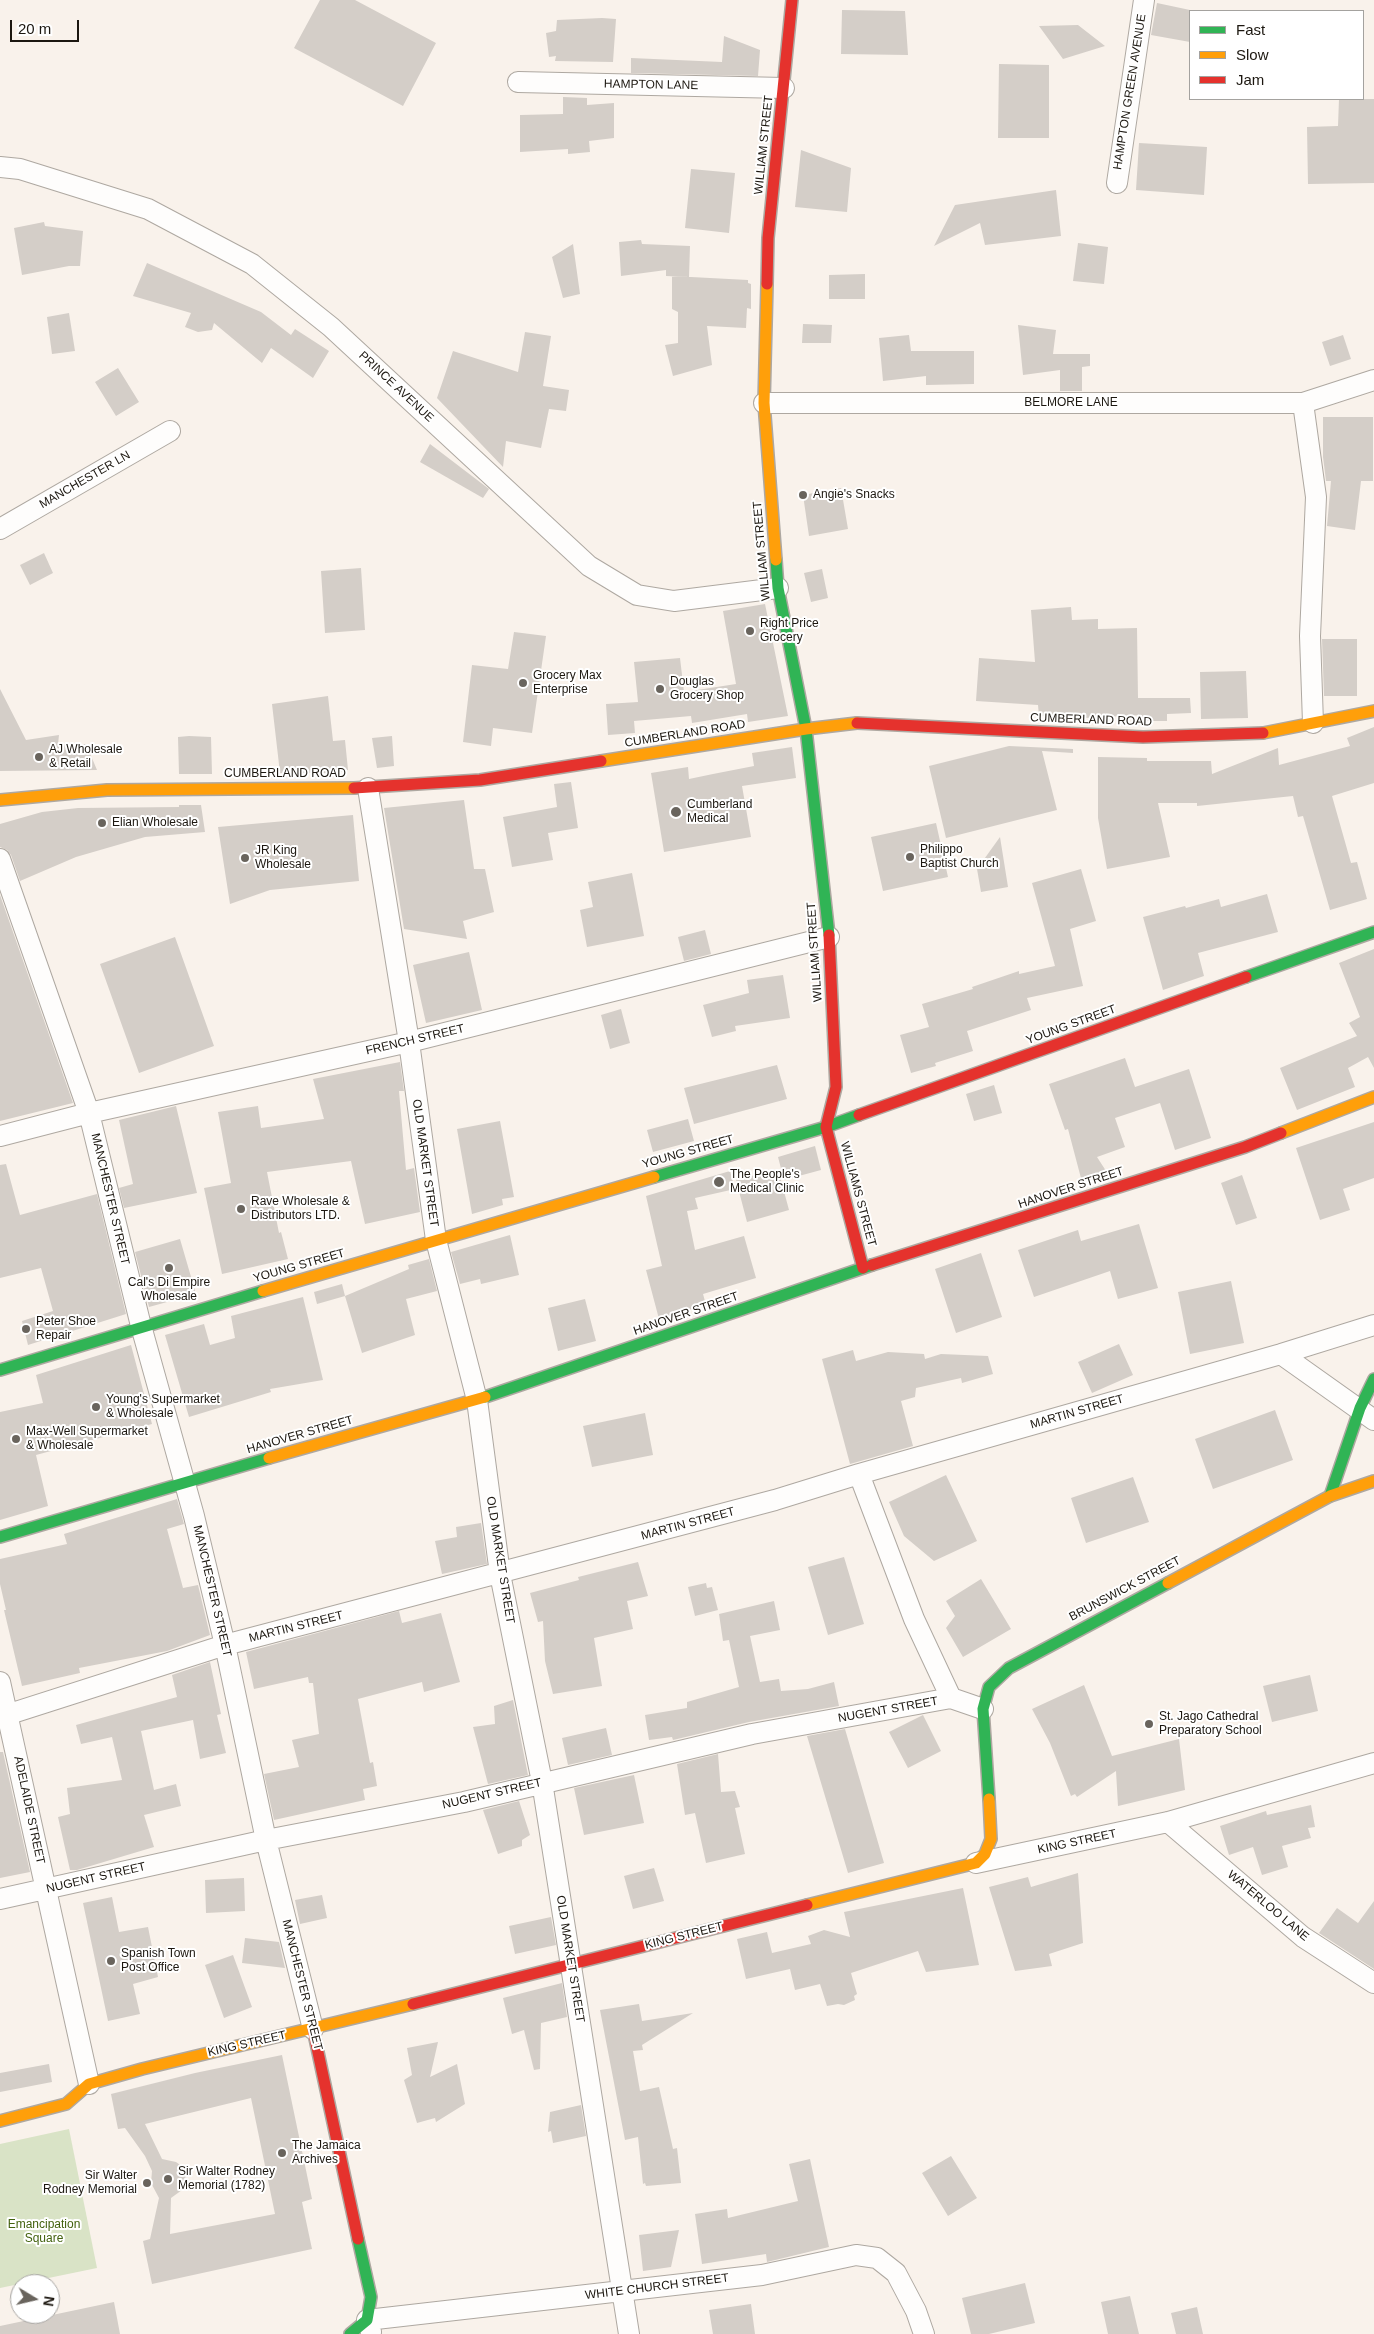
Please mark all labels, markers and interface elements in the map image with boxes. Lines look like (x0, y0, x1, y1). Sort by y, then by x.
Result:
scale bar (12, 10, 81, 42)
legend (1189, 10, 1364, 100)
street label: HAMPTON GREEN AVENUE (1111, 13, 1149, 171)
text: 20 m (18, 20, 51, 37)
text: Fast (1236, 21, 1265, 38)
text: Slow (1236, 46, 1269, 63)
text: Jam (1236, 71, 1264, 88)
street label: HAMPTON LANE (604, 77, 698, 93)
street label: WILLIAM STREET (752, 95, 776, 195)
street label: PRINCE AVENUE (356, 349, 436, 425)
street label: BELMORE LANE (1024, 396, 1118, 410)
street label: MANCHESTER LN (37, 448, 133, 512)
place label: Angie's Snacks (813, 488, 895, 502)
marker: Angie's Snacks (797, 489, 809, 501)
street label: WILLIAM STREET (750, 501, 774, 601)
place label: Right Price Grocery (760, 617, 819, 645)
marker: Right Price Grocery (744, 625, 756, 637)
place label: Grocery Max Enterprise (533, 669, 602, 697)
place label: Douglas Grocery Shop (670, 675, 744, 703)
marker: Grocery Max Enterprise (517, 677, 529, 689)
marker: Douglas Grocery Shop (654, 683, 666, 695)
street label: CUMBERLAND ROAD (1030, 711, 1152, 729)
street label: CUMBERLAND ROAD (624, 717, 746, 751)
place label: AJ Wholesale & Retail (49, 743, 122, 771)
marker: AJ Wholesale & Retail (33, 751, 45, 763)
street label: CUMBERLAND ROAD (224, 767, 346, 781)
place label: Cumberland Medical (687, 798, 752, 826)
marker: Cumberland Medical (669, 805, 683, 819)
place label: Elian Wholesale (112, 816, 198, 830)
marker: Elian Wholesale (96, 817, 108, 829)
place label: Philippo Baptist Church (920, 843, 999, 871)
place label: JR King Wholesale (255, 844, 311, 872)
marker: Philippo Baptist Church (904, 851, 916, 863)
marker: JR King Wholesale (239, 852, 251, 864)
street label: WILLIAM STREET (804, 902, 826, 1002)
street label: YOUNG STREET (1024, 1002, 1118, 1048)
street label: FRENCH STREET (364, 1022, 466, 1058)
street label: OLD MARKET STREET (409, 1098, 441, 1228)
street label: MANCHESTER STREET (88, 1132, 132, 1266)
street label: YOUNG STREET (641, 1132, 735, 1172)
street label: WILLIAMS STREET (837, 1140, 879, 1248)
street label: HANOVER STREET (1016, 1164, 1126, 1212)
place label: The People's Medical Clinic (730, 1168, 804, 1196)
marker: The People's Medical Clinic (712, 1175, 726, 1189)
place label: Rave Wholesale & Distributors LTD. (251, 1195, 350, 1223)
marker: Rave Wholesale & Distributors LTD. (235, 1203, 247, 1215)
street label: YOUNG STREET (252, 1246, 346, 1286)
marker: Cal's Di Empire Wholesale (163, 1262, 175, 1274)
place label: Cal's Di Empire Wholesale (128, 1276, 210, 1304)
street label: HANOVER STREET (632, 1289, 740, 1339)
place label: Peter Shoe Repair (36, 1315, 96, 1343)
marker: Peter Shoe Repair (20, 1323, 32, 1335)
street label: MARTIN STREET (1029, 1392, 1125, 1432)
place label: Young's Supermarket & Wholesale (106, 1393, 220, 1421)
marker: Young's Supermarket & Wholesale (90, 1401, 102, 1413)
street label: HANOVER STREET (245, 1413, 355, 1457)
place label: Max-Well Supermarket & Wholesale (26, 1425, 148, 1453)
marker: Max-Well Supermarket & Wholesale (10, 1433, 22, 1445)
street label: OLD MARKET STREET (483, 1495, 517, 1625)
street label: MARTIN STREET (640, 1505, 736, 1543)
street label: MANCHESTER STREET (190, 1524, 234, 1658)
street label: BRUNSWICK STREET (1067, 1554, 1183, 1624)
street label: MARTIN STREET (247, 1608, 345, 1646)
street label: NUGENT STREET (837, 1694, 939, 1726)
place label: St. Jago Cathedral Preparatory School (1159, 1710, 1262, 1738)
marker: St. Jago Cathedral Preparatory School (1143, 1718, 1155, 1730)
street label: ADELAIDE STREET (11, 1755, 47, 1865)
street label: NUGENT STREET (441, 1776, 543, 1812)
street label: KING STREET (1036, 1827, 1118, 1857)
street label: NUGENT STREET (45, 1860, 147, 1896)
street label: WATERLOO LANE (1224, 1868, 1312, 1944)
street label: OLD MARKET STREET (553, 1894, 587, 2024)
street label: MANCHESTER STREET (279, 1918, 325, 2052)
street label: KING STREET (643, 1919, 725, 1953)
place label: Spanish Town Post Office (121, 1947, 196, 1975)
marker: Spanish Town Post Office (105, 1955, 117, 1967)
street label: KING STREET (206, 2028, 288, 2060)
place label: The Jamaica Archives (292, 2139, 361, 2167)
marker: The Jamaica Archives (276, 2147, 288, 2159)
place label: Sir Walter Rodney Memorial (1782) (178, 2165, 275, 2193)
place label: Sir Walter Rodney Memorial (43, 2169, 137, 2197)
marker: Sir Walter Rodney Memorial (1782) (162, 2173, 174, 2185)
marker: Sir Walter Rodney Memorial (141, 2177, 153, 2189)
park label: Emancipation Square (8, 2218, 80, 2246)
street label: WHITE CHURCH STREET (584, 2271, 730, 2303)
north arrow (10, 2274, 60, 2324)
text: N (40, 2295, 58, 2307)

